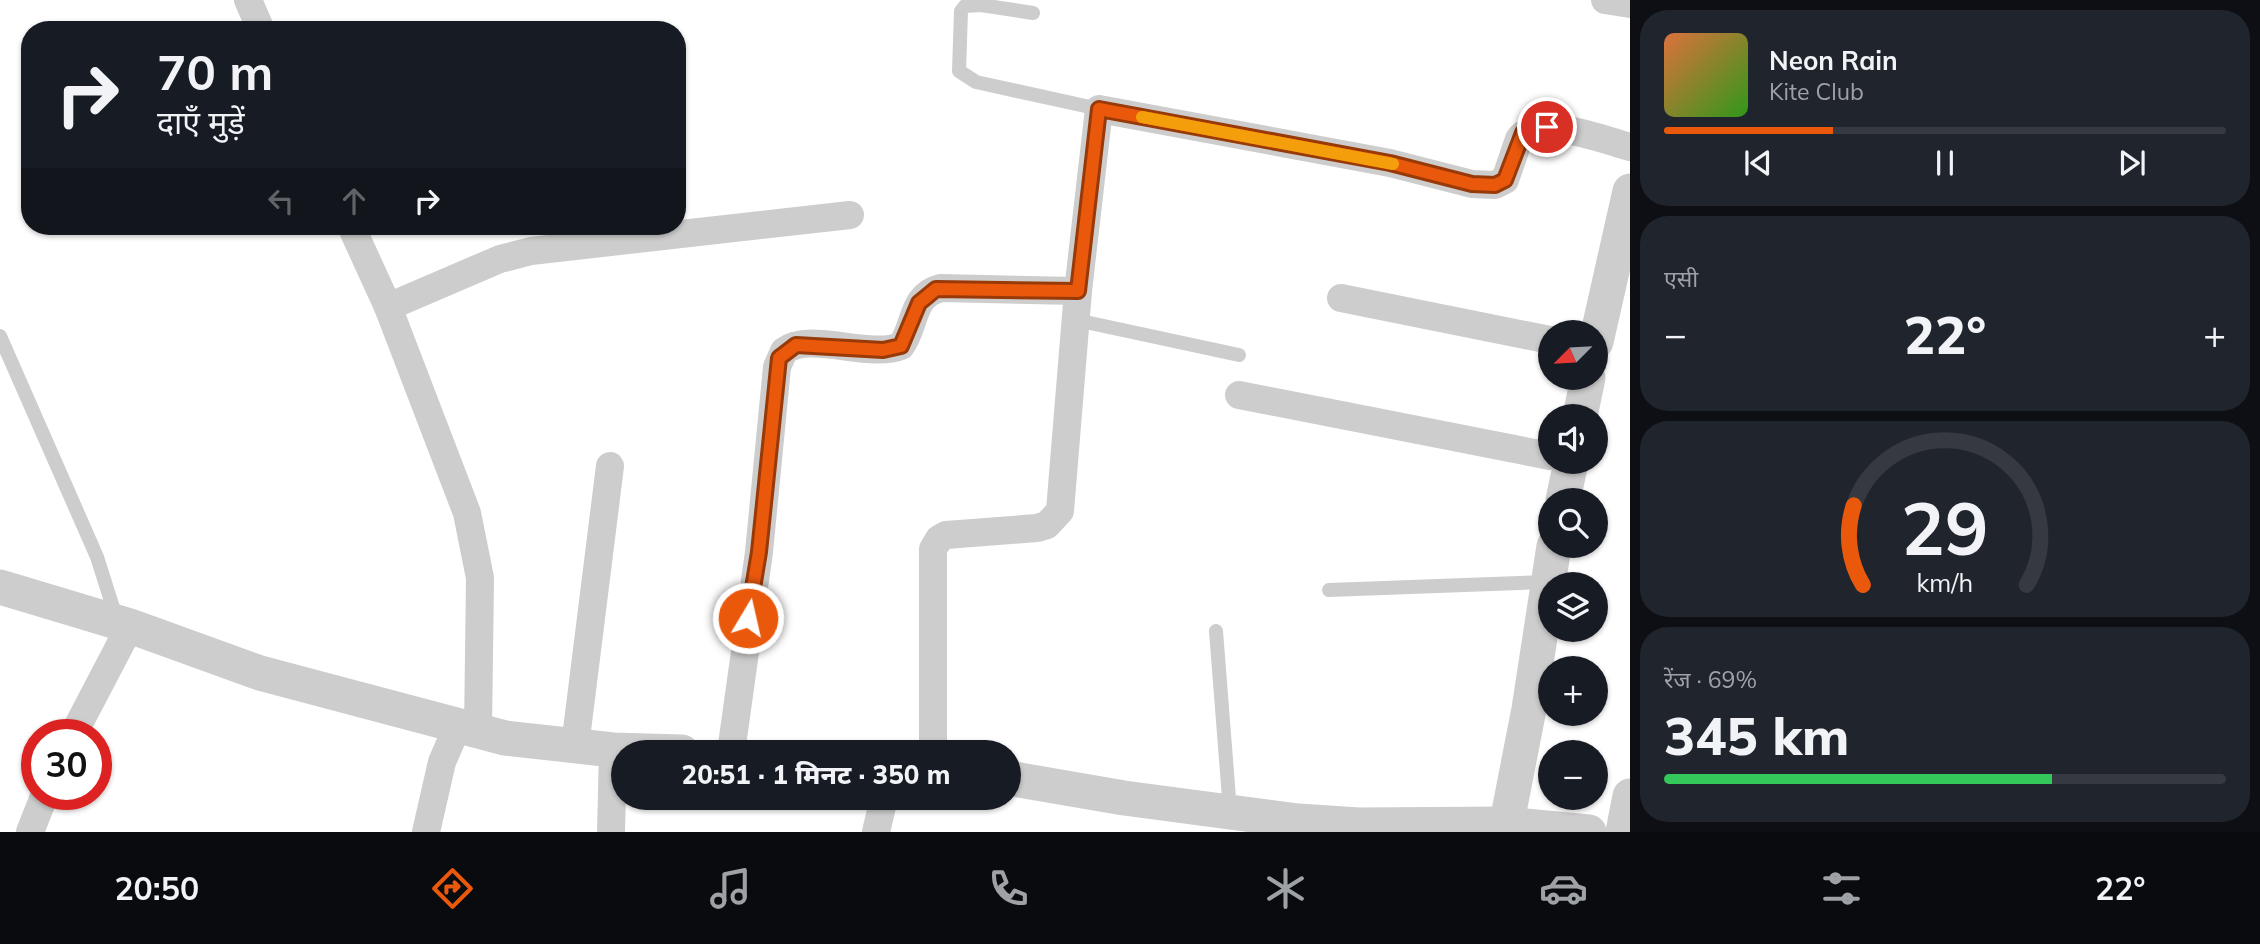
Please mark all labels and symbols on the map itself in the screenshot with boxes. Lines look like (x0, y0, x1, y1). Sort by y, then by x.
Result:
pin (1517, 97, 1577, 157)
north arrow (1538, 320, 1608, 390)
position arrow (711, 581, 785, 655)
speed limit sign: 30 (21, 719, 112, 810)

